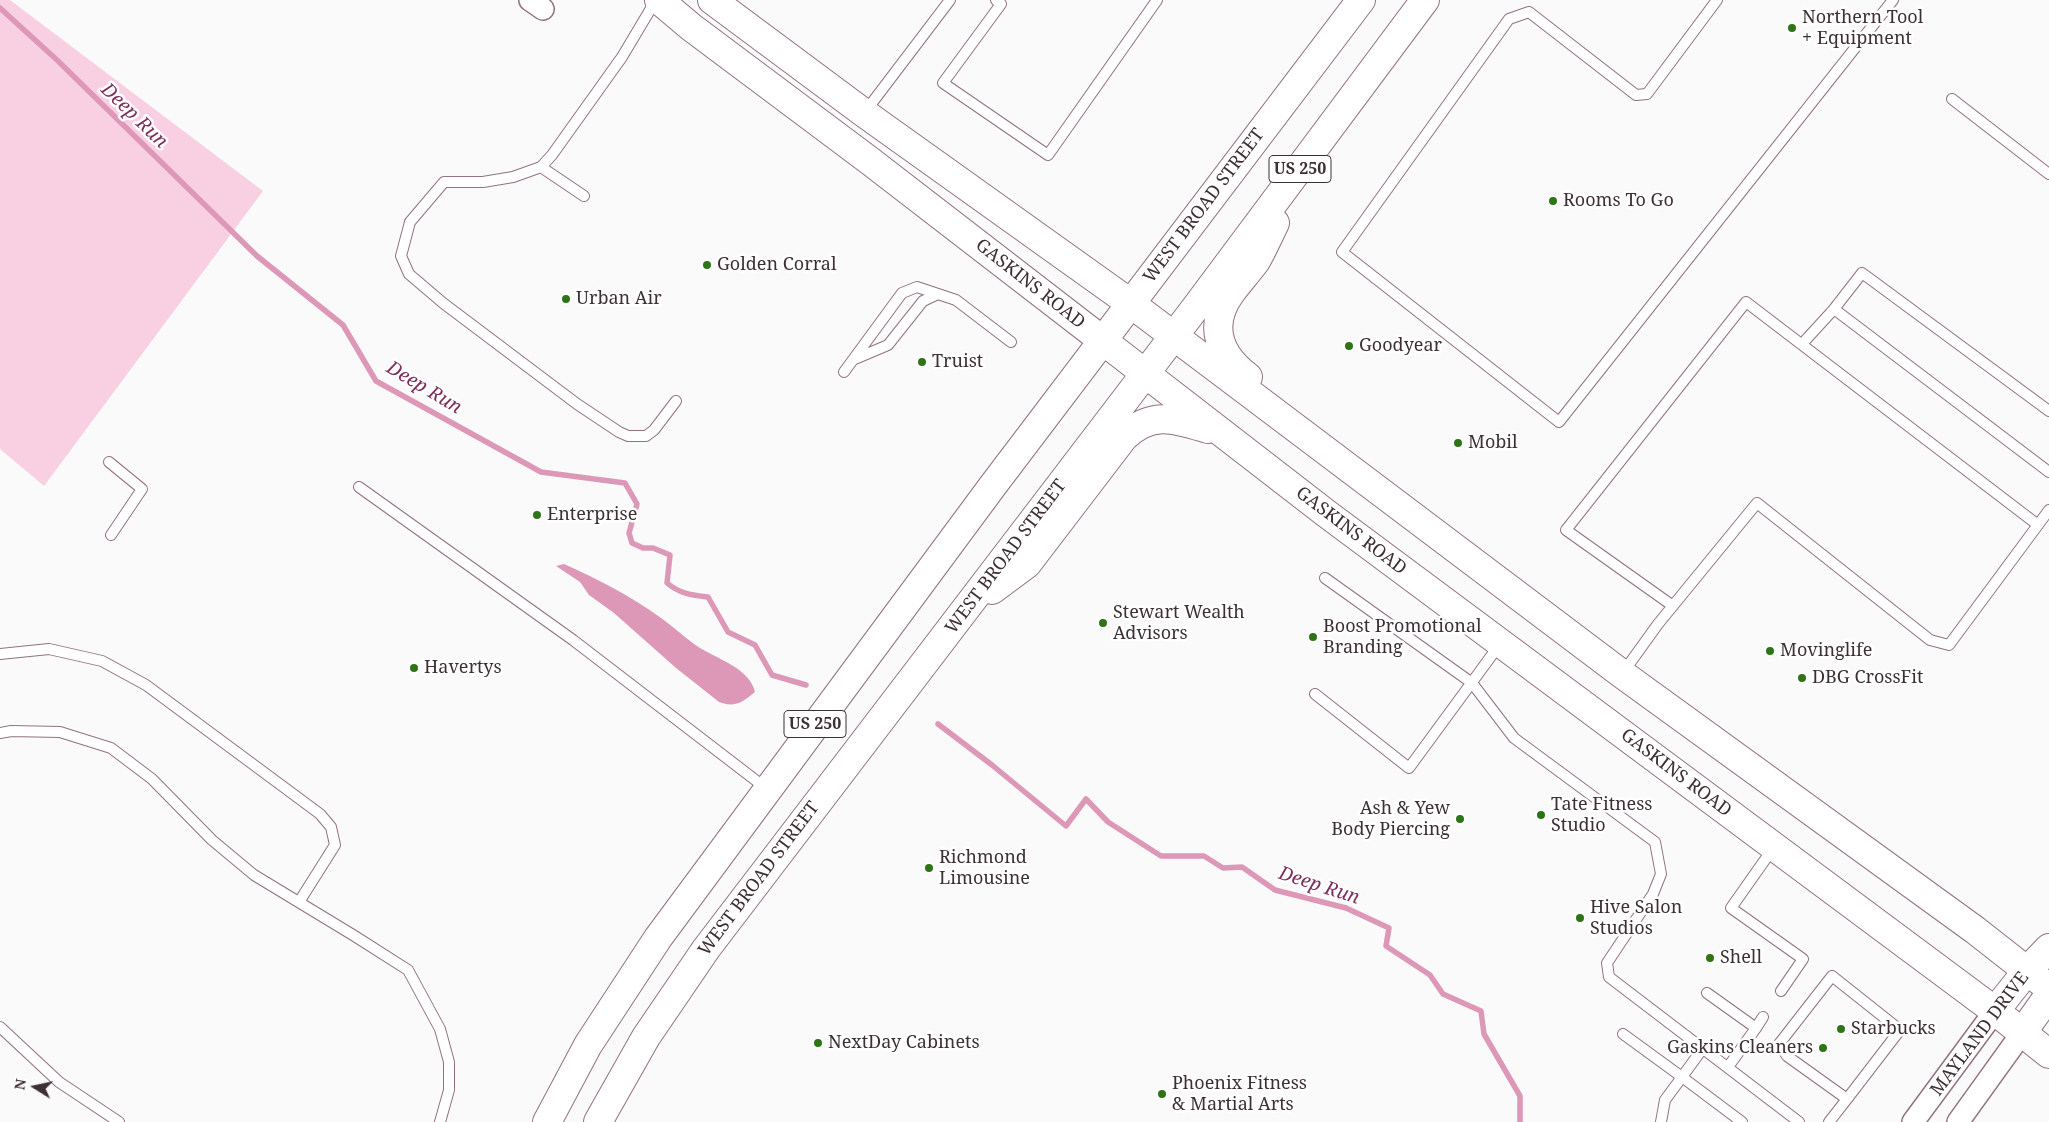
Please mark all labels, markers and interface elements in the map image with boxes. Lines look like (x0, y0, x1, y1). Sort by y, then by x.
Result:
place label: Northern Tool + Equipment (1802, 7, 1923, 50)
marker: Northern Tool + Equipment (1786, 22, 1798, 34)
water label: Deep Run (96, 79, 172, 153)
street label: WEST BROAD STREET (1139, 125, 1269, 287)
road number: US 250 (1269, 156, 1331, 182)
place label: Rooms To Go (1563, 190, 1674, 212)
marker: Rooms To Go (1547, 195, 1559, 207)
street label: GASKINS ROAD (971, 235, 1089, 333)
place label: Golden Corral (717, 254, 837, 276)
marker: Golden Corral (701, 259, 713, 271)
place label: Urban Air (576, 288, 662, 310)
marker: Urban Air (560, 293, 572, 305)
place label: Goodyear (1359, 335, 1442, 357)
marker: Goodyear (1343, 340, 1355, 352)
place label: Truist (932, 351, 983, 373)
marker: Truist (916, 356, 928, 368)
water label: Deep Run (382, 357, 466, 419)
place label: Mobil (1468, 432, 1518, 454)
marker: Mobil (1452, 437, 1464, 449)
street label: WEST BROAD STREET (941, 476, 1071, 638)
street label: GASKINS ROAD (1291, 482, 1411, 580)
place label: Enterprise (547, 504, 637, 526)
marker: Enterprise (531, 509, 543, 521)
place label: Stewart Wealth Advisors (1113, 602, 1245, 644)
place label: Boost Promotional Branding (1323, 616, 1482, 659)
marker: Stewart Wealth Advisors (1097, 617, 1109, 629)
marker: Boost Promotional Branding (1307, 631, 1319, 643)
place label: Movinglife (1780, 640, 1872, 662)
marker: Movinglife (1764, 645, 1776, 657)
place label: Havertys (424, 657, 502, 679)
marker: Havertys (408, 662, 420, 674)
place label: DBG CrossFit (1812, 667, 1923, 689)
marker: DBG CrossFit (1796, 672, 1808, 684)
road number: US 250 (784, 711, 846, 738)
street label: GASKINS ROAD (1616, 724, 1736, 822)
place label: Tate Fitness Studio (1551, 794, 1652, 836)
street label: WEST BROAD STREET (694, 798, 824, 960)
place label: Ash & Yew Body Piercing (1331, 798, 1450, 841)
marker: Tate Fitness Studio (1535, 809, 1547, 821)
marker: Ash & Yew Body Piercing (1454, 813, 1466, 825)
place label: Richmond Limousine (939, 847, 1030, 890)
marker: Richmond Limousine (923, 862, 935, 874)
water label: Deep Run (1276, 862, 1362, 910)
place label: Hive Salon Studios (1590, 897, 1682, 940)
marker: Hive Salon Studios (1574, 912, 1586, 924)
place label: Shell (1720, 947, 1762, 969)
marker: Shell (1704, 952, 1716, 964)
street label: MAYLAND DRIVE (1926, 968, 2034, 1100)
place label: Starbucks (1851, 1018, 1936, 1040)
marker: Starbucks (1835, 1023, 1847, 1035)
place label: NextDay Cabinets (828, 1032, 980, 1054)
marker: NextDay Cabinets (812, 1037, 824, 1049)
place label: Gaskins Cleaners (1667, 1037, 1813, 1059)
marker: Gaskins Cleaners (1817, 1042, 1829, 1054)
north arrow (10, 1062, 60, 1112)
place label: Phoenix Fitness & Martial Arts (1172, 1073, 1307, 1116)
text: N (9, 1077, 30, 1091)
marker: Phoenix Fitness & Martial Arts (1156, 1088, 1168, 1100)

